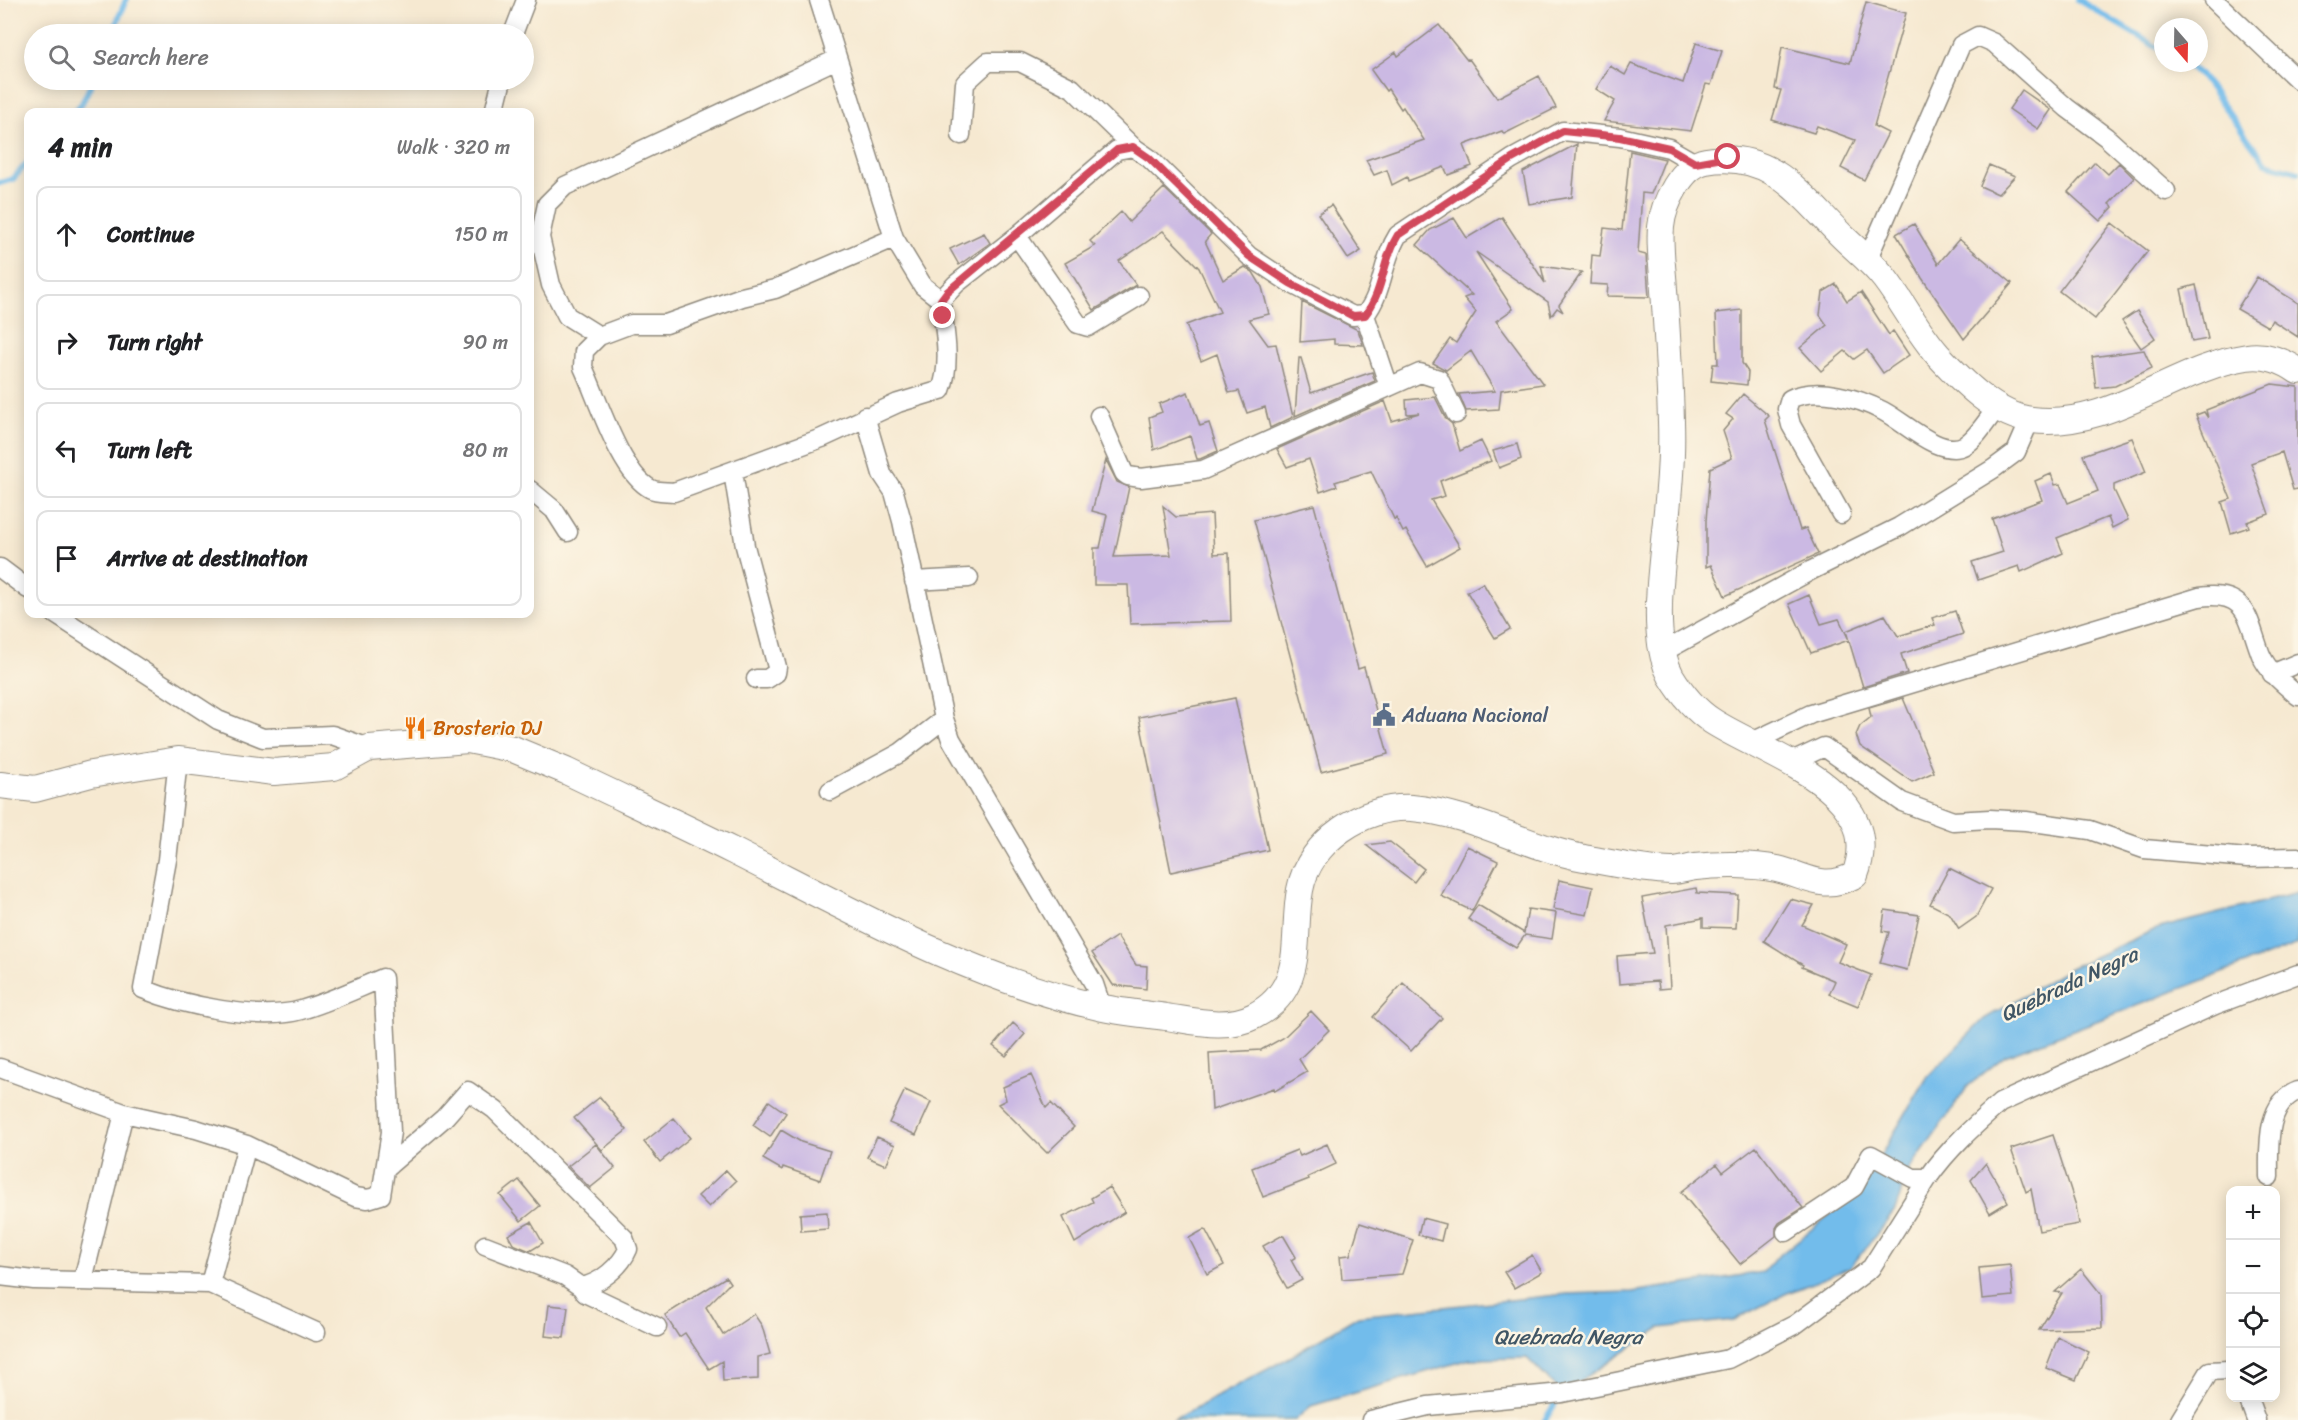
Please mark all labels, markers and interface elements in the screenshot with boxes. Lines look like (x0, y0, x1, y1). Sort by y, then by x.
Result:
north arrow (2154, 18, 2208, 72)
search box (24, 24, 534, 90)
text: Search here (93, 38, 209, 77)
icon: search (45, 41, 78, 74)
text: 4 min (48, 124, 112, 170)
text: Walk · 320 m (397, 130, 510, 165)
route start (1714, 143, 1740, 169)
text: Continue (107, 215, 195, 254)
text: 150 m (454, 217, 508, 252)
icon: ahead (50, 218, 83, 251)
route end (929, 302, 955, 328)
text: Turn right (107, 323, 202, 362)
text: 90 m (463, 325, 508, 360)
icon: right (50, 326, 83, 359)
text: Turn left (107, 431, 192, 470)
text: 80 m (463, 433, 508, 468)
icon: left (50, 434, 83, 467)
text: Arrive at destination (107, 539, 308, 578)
icon: arrive (50, 542, 83, 575)
place label: Aduana Nacional (1401, 698, 1550, 733)
public building icon: Aduana Nacional (1371, 702, 1397, 728)
place label: Brosteria DJ (433, 711, 542, 746)
restaurant icon: Brosteria DJ (402, 715, 428, 741)
water label: Quebrada Negra (1994, 934, 2147, 1033)
map controls (2226, 1186, 2280, 1402)
button: + (2226, 1186, 2280, 1240)
button: − (2226, 1240, 2280, 1294)
button: locate (2226, 1294, 2280, 1348)
water label: Quebrada Negra (1494, 1318, 1645, 1356)
button: layers (2226, 1348, 2280, 1402)

